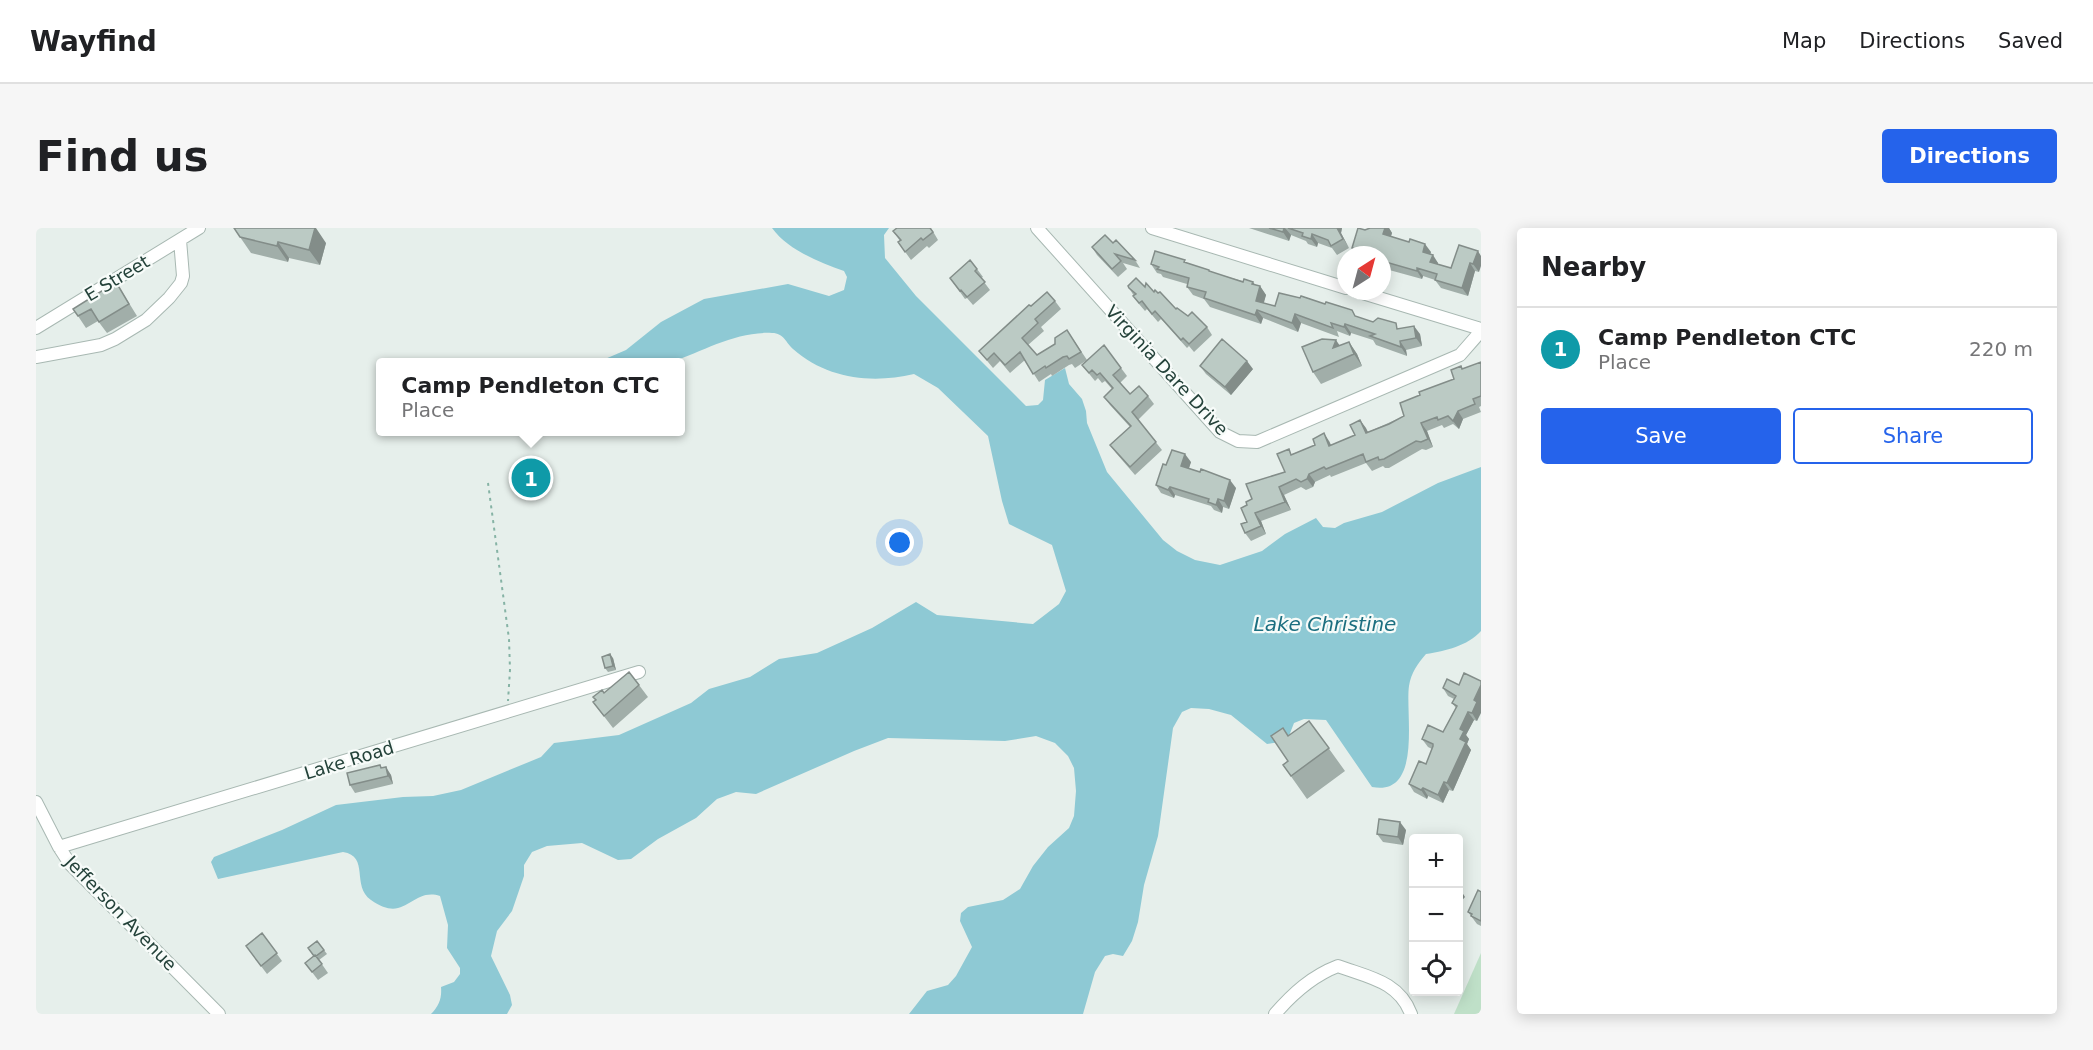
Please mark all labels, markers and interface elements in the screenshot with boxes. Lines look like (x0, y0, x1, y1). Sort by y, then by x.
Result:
text: Wayfind (30, 25, 157, 58)
text: Map (1782, 29, 1826, 53)
text: Directions (1859, 29, 1965, 53)
text: Saved (1998, 29, 2063, 53)
button: Directions (1882, 129, 2057, 183)
text: Find us (36, 132, 209, 181)
north arrow (1337, 246, 1391, 300)
street label: E Street (81, 251, 153, 305)
text: Nearby (1541, 252, 1646, 282)
street label: Virginia Dare Drive (1101, 301, 1233, 439)
text: Camp Pendleton CTC (1598, 325, 1857, 350)
text: 1 (1554, 337, 1567, 361)
text: 220 m (1969, 337, 2033, 361)
text: Place (1598, 350, 1651, 374)
popup (376, 358, 685, 436)
text: Camp Pendleton CTC (401, 373, 660, 398)
text: Place (401, 398, 454, 422)
button: Save (1541, 408, 1781, 464)
button: Share (1793, 408, 2033, 464)
pin: 1 (512, 456, 550, 500)
your location (885, 528, 914, 557)
water label: Lake Christine (1254, 612, 1396, 636)
street label: Lake Road (302, 736, 396, 784)
map controls (1409, 834, 1463, 996)
button: + (1409, 834, 1463, 888)
street label: Jefferson Avenue (60, 850, 181, 975)
button: − (1409, 888, 1463, 942)
button: locate (1409, 942, 1463, 996)

